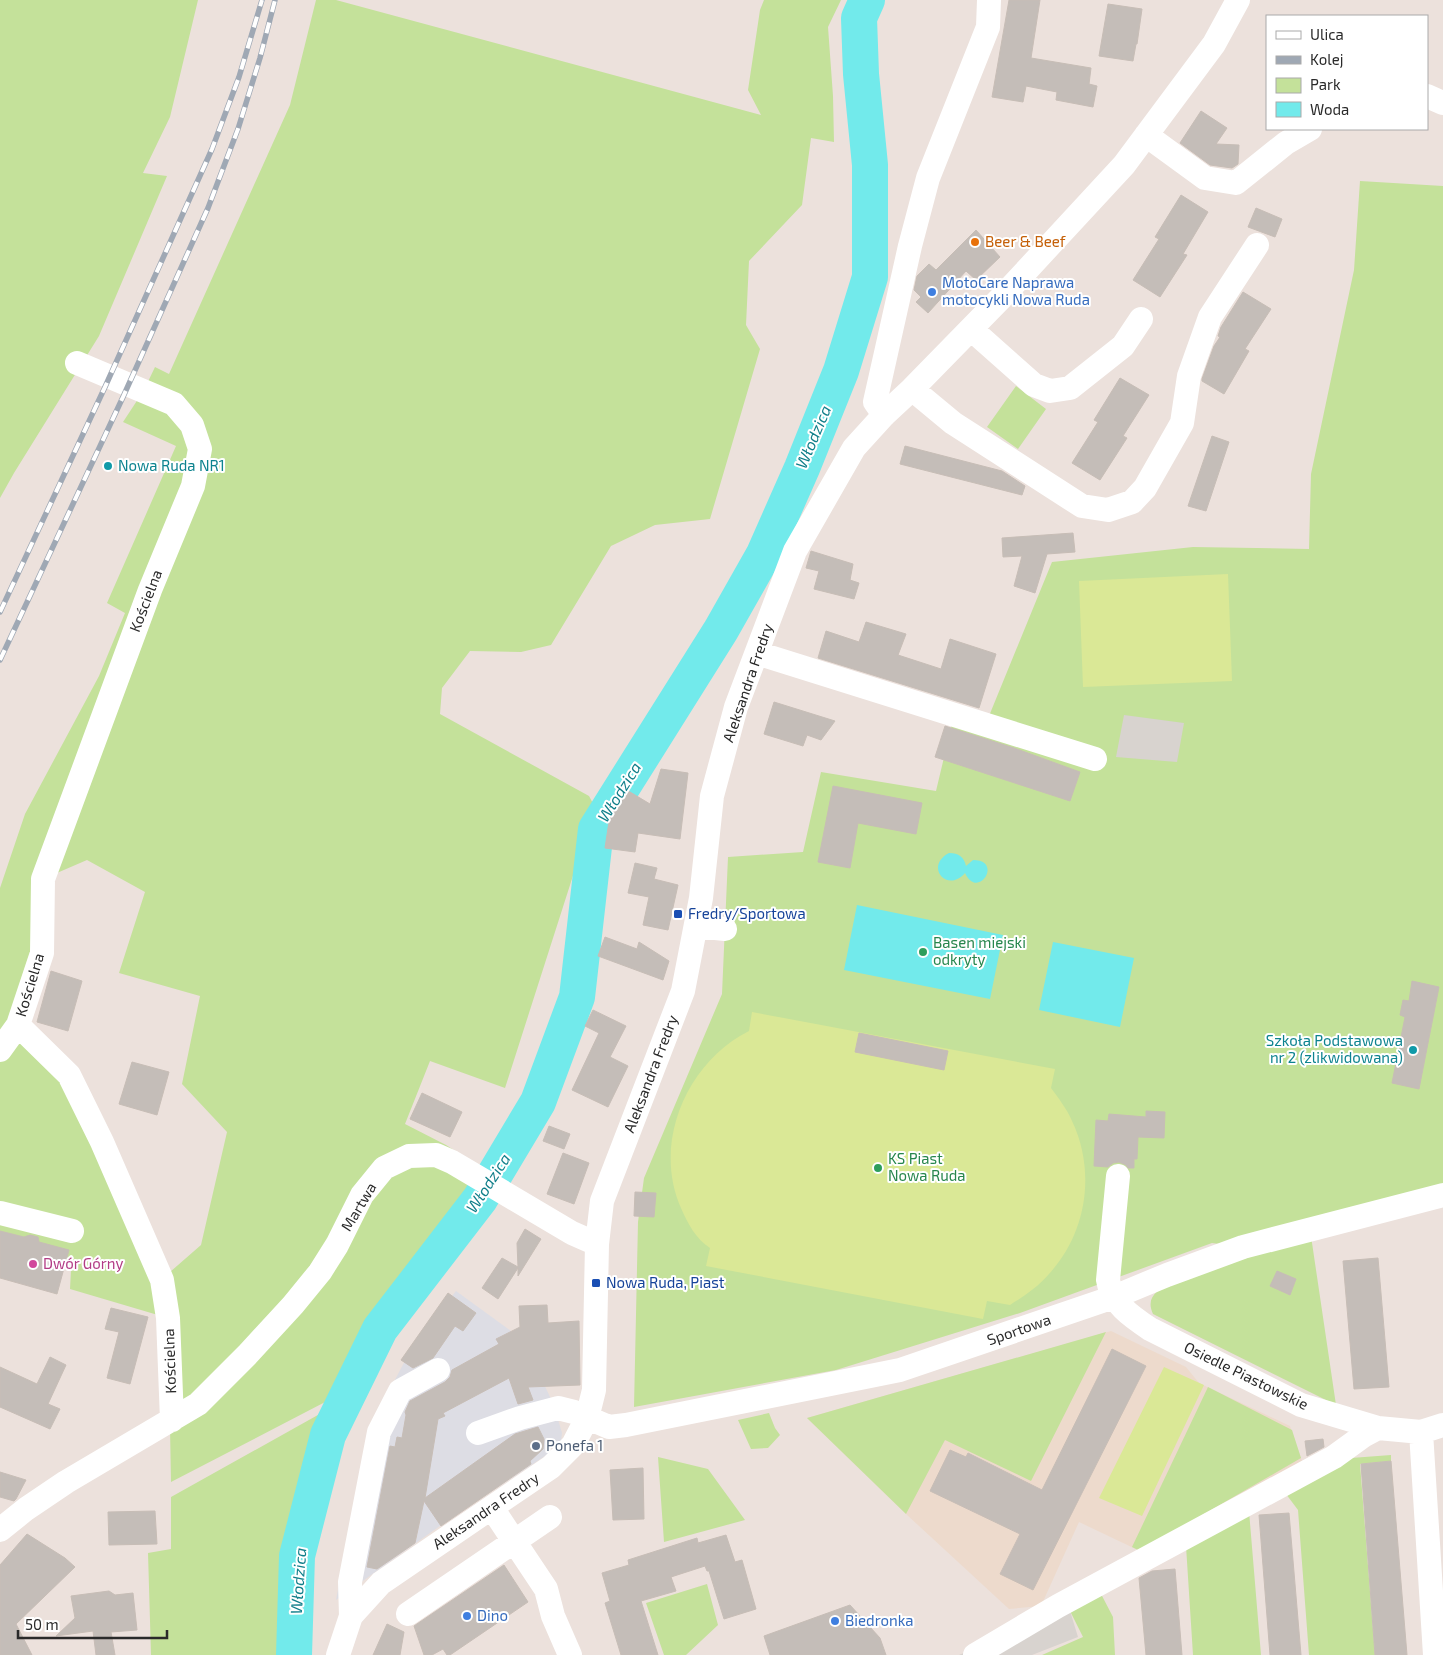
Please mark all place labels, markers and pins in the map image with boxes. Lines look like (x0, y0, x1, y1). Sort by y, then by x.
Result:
place label: Beer & Beef (985, 232, 1066, 250)
marker: Beer & Beef (969, 236, 981, 248)
place label: MotoCare Naprawa motocykli Nowa Ruda (942, 273, 1090, 308)
marker: MotoCare Naprawa motocykli Nowa Ruda (926, 286, 938, 298)
place label: Nowa Ruda NR1 (118, 456, 225, 474)
marker: Nowa Ruda NR1 (102, 460, 114, 472)
place label: Fredry/Sportowa (688, 904, 806, 922)
marker: Fredry/Sportowa (672, 908, 684, 920)
place label: Basen miejski odkryty (933, 933, 1026, 968)
marker: Basen miejski odkryty (917, 946, 929, 958)
place label: Szkoła Podstawowa nr 2 (zlikwidowana) (1266, 1031, 1403, 1066)
marker: Szkoła Podstawowa nr 2 (zlikwidowana) (1407, 1044, 1419, 1056)
place label: KS Piast Nowa Ruda (888, 1149, 966, 1184)
marker: KS Piast Nowa Ruda (872, 1162, 884, 1174)
place label: Dwór Górny (43, 1254, 124, 1272)
marker: Dwór Górny (27, 1258, 39, 1270)
place label: Nowa Ruda, Piast (606, 1273, 725, 1291)
marker: Nowa Ruda, Piast (590, 1277, 602, 1289)
place label: Ponefa 1 (546, 1436, 603, 1454)
marker: Ponefa 1 (530, 1440, 542, 1452)
place label: Dino (477, 1606, 508, 1624)
marker: Dino (461, 1610, 473, 1622)
place label: Biedronka (845, 1611, 914, 1629)
marker: Biedronka (829, 1615, 841, 1627)

